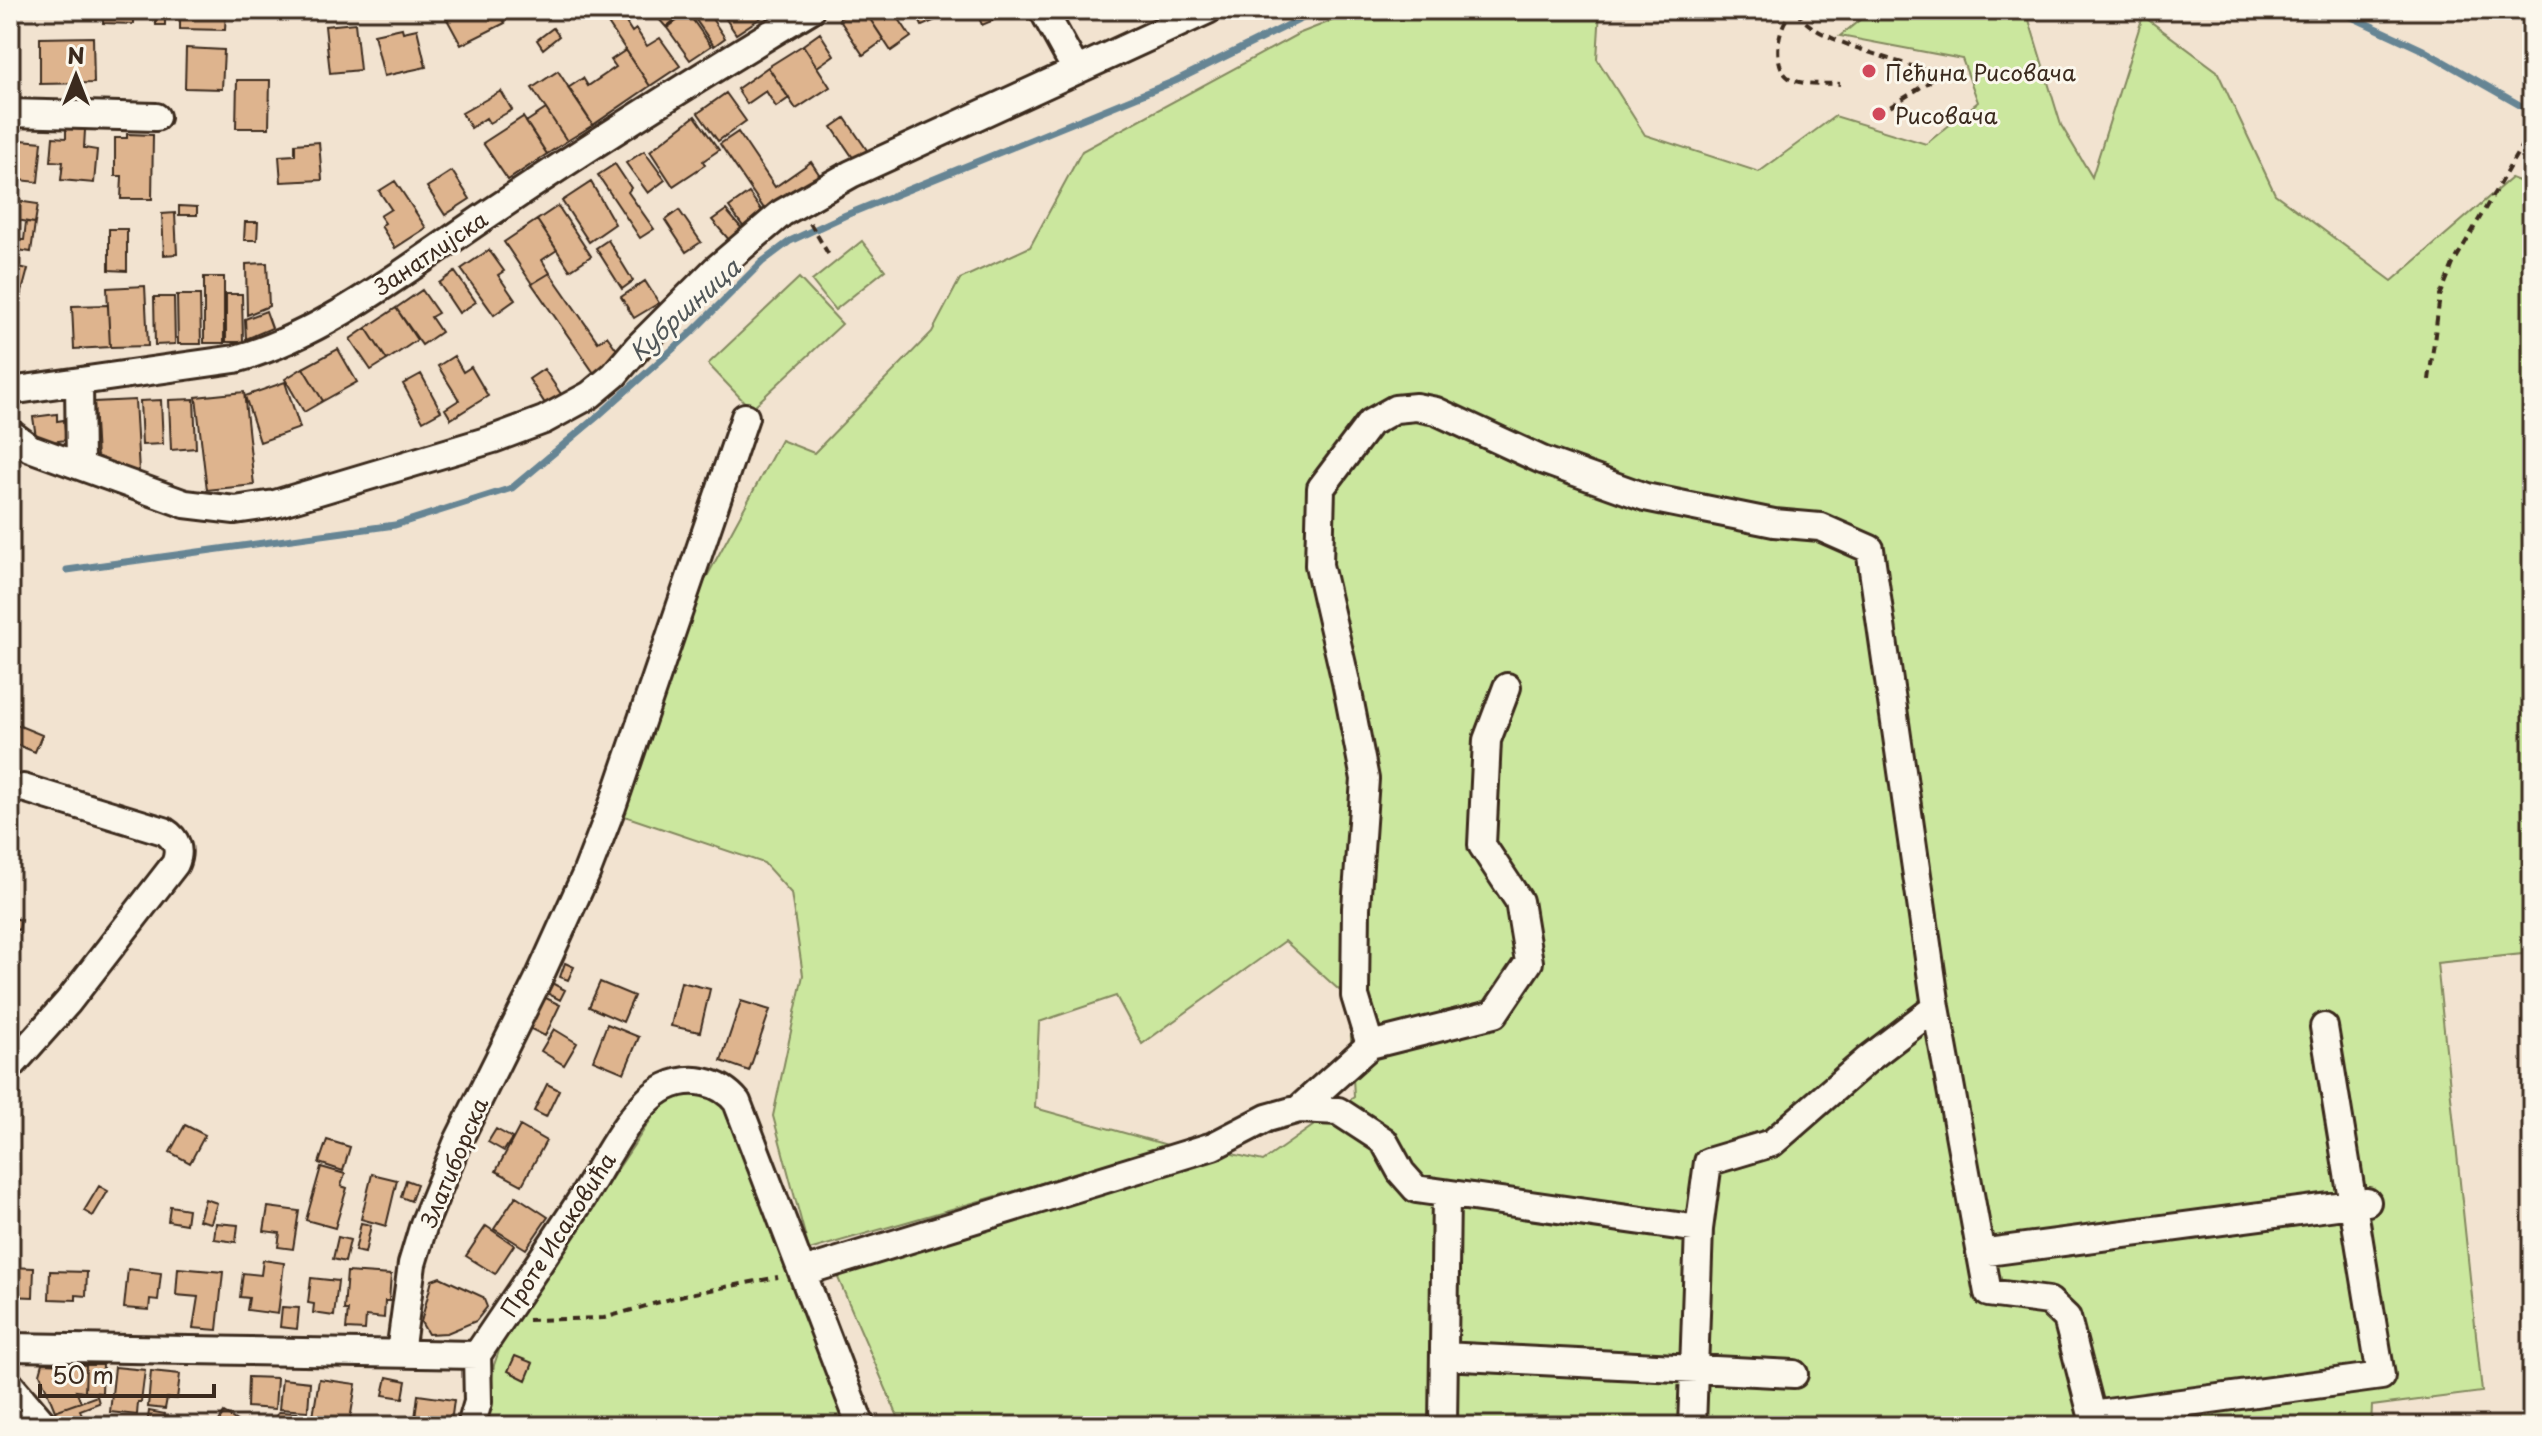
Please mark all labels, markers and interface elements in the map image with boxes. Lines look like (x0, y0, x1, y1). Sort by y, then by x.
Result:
north arrow (36, 36, 116, 116)
text: N (67, 38, 85, 71)
place label: Пећина Рисовача (1885, 55, 2076, 88)
marker: Пећина Рисовача (1860, 62, 1878, 80)
place label: Рисовача (1895, 98, 1998, 131)
marker: Рисовача (1870, 105, 1888, 123)
street label: Занатлијска (366, 202, 494, 303)
water label: Кубршница (620, 249, 748, 369)
street label: Златиборска (410, 1092, 495, 1233)
street label: Проте Исаковића (491, 1145, 623, 1323)
scale bar (40, 1348, 214, 1398)
text: 50 m (52, 1356, 114, 1392)

